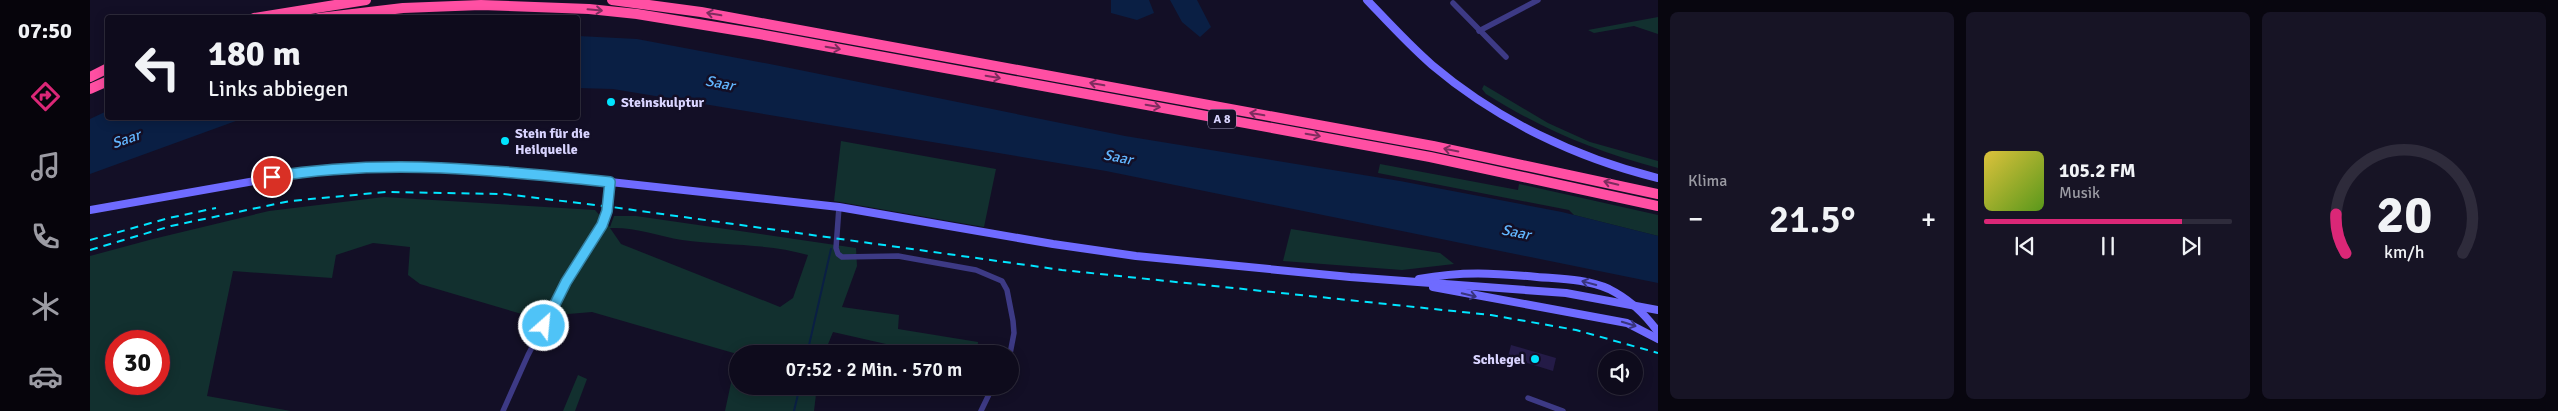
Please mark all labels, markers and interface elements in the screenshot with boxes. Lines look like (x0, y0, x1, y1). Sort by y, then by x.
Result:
one-way arrow (586, 5, 602, 15)
one-way arrow (706, 9, 722, 19)
text: 07:50 (18, 17, 72, 44)
text: 180 m (208, 32, 301, 75)
icon: left (125, 35, 190, 100)
one-way arrow (825, 43, 841, 53)
water label: Saar (704, 71, 738, 95)
one-way arrow (985, 72, 1001, 82)
text: Links abbiegen (208, 75, 349, 102)
icon: directions (28, 79, 63, 114)
one-way arrow (1090, 79, 1106, 89)
place label: Steinskulptur (621, 94, 705, 111)
marker: Steinskulptur (605, 96, 617, 108)
one-way arrow (1144, 102, 1160, 111)
one-way arrow (1250, 108, 1266, 118)
road number: A 8 (1208, 110, 1236, 128)
water label: Saar (109, 125, 145, 152)
place label: Stein für die Heilquelle (515, 125, 590, 158)
one-way arrow (1304, 131, 1320, 141)
marker: Stein für die Heilquelle (499, 135, 511, 147)
one-way arrow (1444, 144, 1460, 154)
water label: Saar (1102, 145, 1136, 169)
icon: music (28, 149, 63, 184)
pin (251, 156, 293, 198)
text: 105.2 FM (2059, 159, 2136, 183)
icon: arrive (258, 163, 286, 191)
text: Klima (1688, 171, 1727, 191)
one-way arrow (1603, 178, 1619, 187)
text: Musik (2059, 183, 2100, 203)
text: 20 (2376, 183, 2432, 247)
text: 21.5° (1769, 196, 1855, 243)
text: − (1688, 202, 1703, 236)
text: + (1921, 202, 1936, 236)
icon: phone (28, 219, 63, 254)
water label: Saar (1500, 220, 1534, 244)
icon: previous (2011, 232, 2039, 260)
icon: pause (2094, 232, 2122, 260)
icon: next (2177, 232, 2205, 260)
text: km/h (2384, 241, 2424, 263)
one-way arrow (1582, 278, 1598, 287)
icon: climate (28, 289, 63, 324)
one-way arrow (1461, 291, 1477, 300)
position arrow (517, 299, 569, 351)
one-way arrow (1621, 320, 1636, 329)
speed limit sign: 30 (105, 330, 170, 395)
map controls (1598, 350, 1643, 395)
button: sound (1598, 350, 1643, 395)
place label: Schlegel (1473, 351, 1526, 368)
marker: Schlegel (1529, 353, 1541, 365)
text: 07:52 · 2 Min. · 570 m (786, 358, 962, 382)
icon: car (28, 359, 63, 394)

